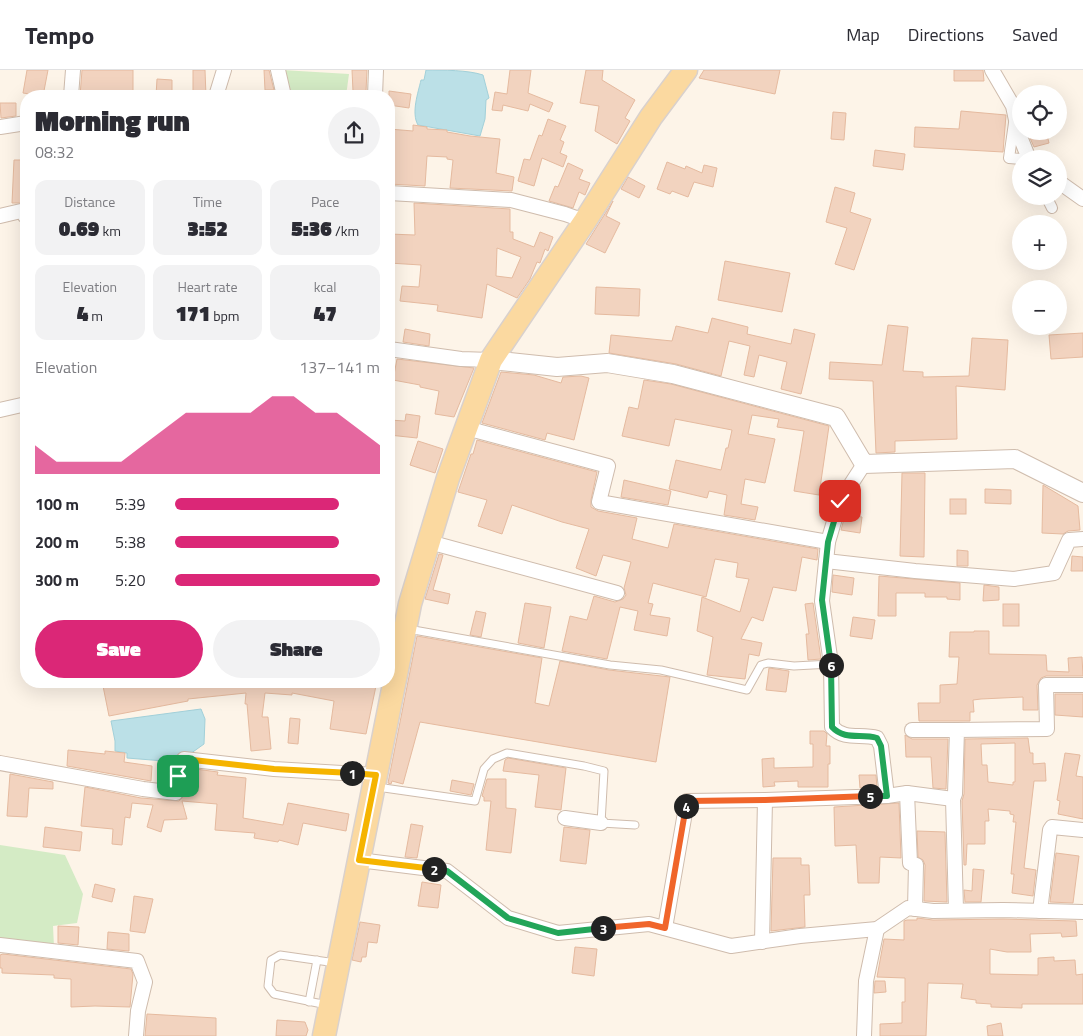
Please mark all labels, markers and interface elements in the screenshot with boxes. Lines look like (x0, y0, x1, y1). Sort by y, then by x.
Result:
text: Tempo (25, 17, 94, 53)
text: Map (846, 21, 880, 48)
text: Directions (908, 21, 984, 48)
text: Saved (1012, 21, 1058, 48)
map controls (1012, 85, 1067, 335)
button: locate (1012, 85, 1067, 140)
text: Morning run (35, 99, 190, 142)
button: share (328, 107, 380, 159)
text: 08:32 (35, 140, 74, 164)
button: layers (1012, 150, 1067, 205)
text: Distance (64, 191, 115, 212)
text: Time (193, 191, 222, 212)
text: Pace (311, 191, 339, 212)
text: 0.69 (59, 212, 99, 244)
text: 3:52 (187, 212, 228, 244)
text: 5:36 (291, 212, 332, 244)
button: + (1012, 215, 1067, 270)
text: km (99, 220, 121, 241)
text: /km (332, 220, 359, 241)
text: Elevation (63, 276, 117, 297)
text: Heart rate (177, 276, 238, 297)
text: kcal (314, 276, 337, 297)
button: − (1012, 280, 1067, 335)
text: 4 (77, 297, 88, 329)
text: 171 (175, 297, 210, 329)
text: 47 (314, 297, 337, 329)
text: m (88, 305, 103, 326)
text: bpm (210, 305, 240, 326)
text: Elevation (35, 355, 97, 379)
text: 137–141 m (299, 355, 380, 379)
pin (819, 480, 861, 522)
icon: check (826, 487, 854, 515)
text: 100 m (35, 492, 79, 516)
text: 5:39 (115, 492, 145, 516)
text: 200 m (35, 530, 79, 554)
text: 5:38 (115, 530, 145, 554)
text: 300 m (35, 568, 79, 592)
text: 5:20 (115, 568, 145, 592)
button: Save (35, 620, 203, 678)
button: Share (213, 620, 380, 678)
pin: 6 (818, 652, 844, 678)
text: 6 (828, 655, 835, 676)
pin (157, 755, 199, 797)
pin: 1 (340, 760, 364, 786)
icon: arrive (164, 762, 192, 790)
text: 1 (349, 763, 356, 784)
pin: 5 (858, 784, 882, 808)
text: 5 (867, 786, 874, 807)
pin: 4 (674, 794, 698, 818)
text: 4 (683, 796, 690, 817)
pin: 2 (422, 856, 446, 882)
text: 2 (431, 859, 438, 880)
pin: 3 (590, 916, 616, 940)
text: 3 (600, 918, 607, 939)

